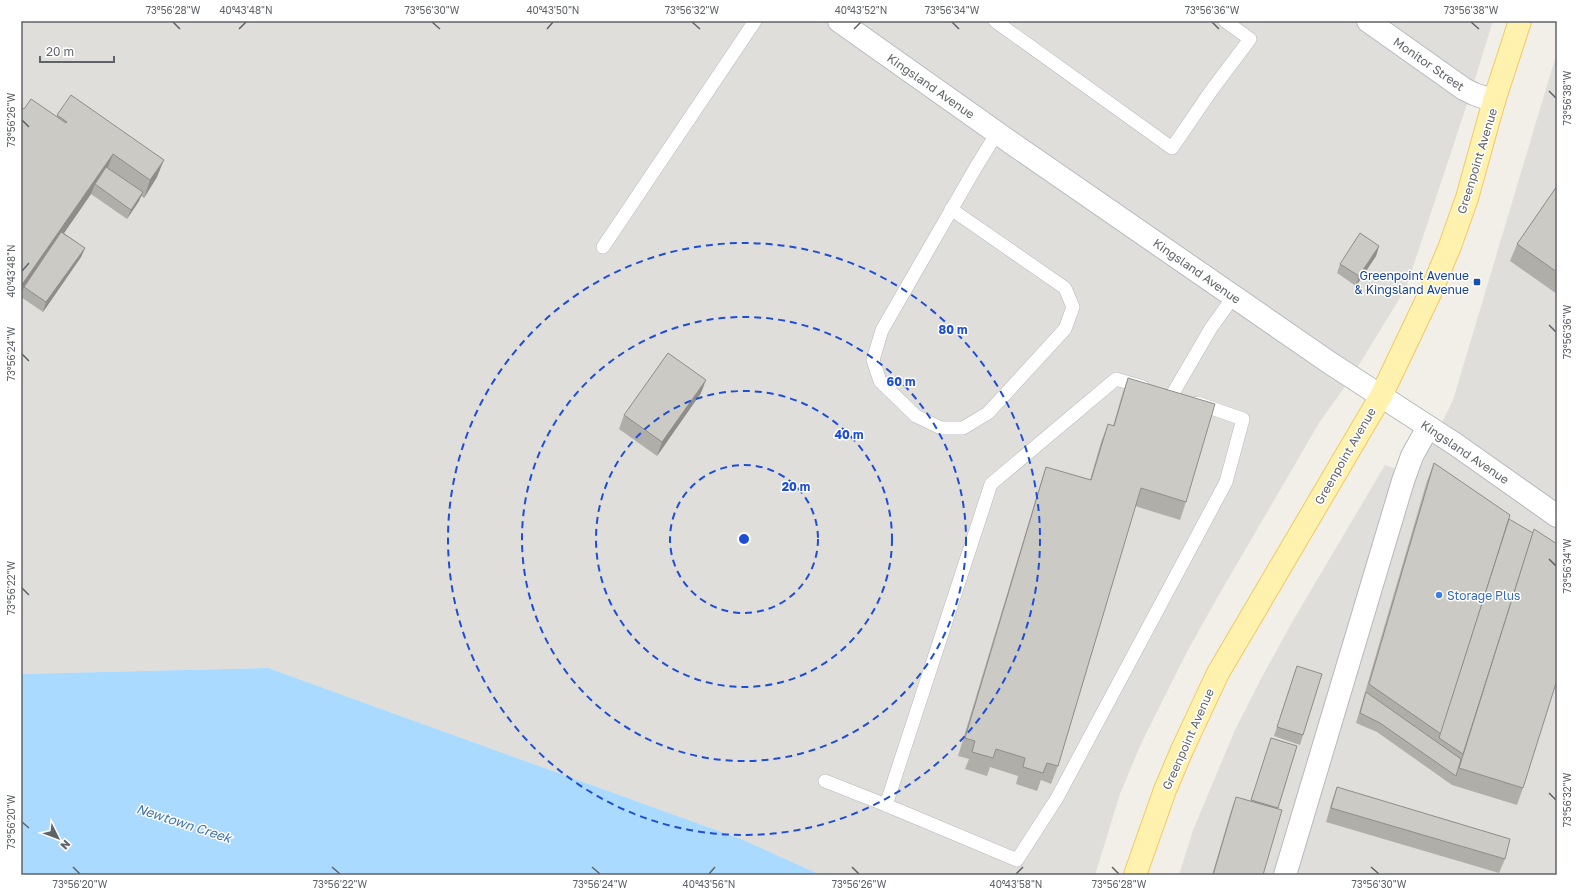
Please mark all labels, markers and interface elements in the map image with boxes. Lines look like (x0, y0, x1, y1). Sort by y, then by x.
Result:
text: 73°56'28"W (146, 4, 201, 16)
text: 40°43'48"N (219, 4, 273, 16)
text: 73°56'30"W (405, 4, 460, 16)
text: 40°43'50"N (527, 4, 579, 16)
text: 73°56'32"W (665, 4, 720, 16)
text: 40°43'52"N (835, 4, 887, 16)
text: 73°56'34"W (925, 4, 980, 16)
text: 73°56'36"W (1185, 4, 1240, 16)
text: 73°56'38"W (1444, 4, 1499, 16)
street label: Monitor Street (1391, 34, 1468, 94)
scale bar (40, 38, 114, 64)
text: 20 m (46, 44, 74, 59)
street label: Kingsland Avenue (884, 50, 978, 122)
text: 73°56'38"W (1561, 70, 1573, 125)
text: 73°56'26"W (5, 92, 17, 147)
street label: Greenpoint Avenue (1454, 106, 1500, 216)
street label: Kingsland Avenue (1150, 235, 1244, 307)
text: 40°43'48"N (5, 244, 17, 298)
place label: Greenpoint Avenue & Kingsland Avenue (1355, 268, 1469, 297)
marker: Greenpoint Avenue & Kingsland Avenue (1472, 277, 1482, 287)
text: 73°56'36"W (1561, 304, 1573, 359)
text: 80 m (939, 322, 967, 337)
text: 73°56'24"W (5, 326, 17, 381)
text: 60 m (887, 374, 915, 389)
street label: Greenpoint Avenue (1311, 405, 1379, 507)
street label: Kingsland Avenue (1418, 417, 1512, 487)
text: 40 m (835, 427, 863, 442)
text: 20 m (782, 479, 810, 494)
centre of rings (737, 532, 751, 546)
text: 73°56'34"W (1561, 538, 1573, 593)
text: 73°56'22"W (5, 560, 17, 615)
place label: Storage Plus (1447, 588, 1520, 603)
marker: Storage Plus (1434, 590, 1444, 600)
street label: Greenpoint Avenue (1159, 686, 1217, 792)
text: 73°56'32"W (1561, 772, 1573, 827)
text: 73°56'20"W (5, 794, 17, 849)
water label: Newtown Creek (134, 800, 235, 846)
north arrow (38, 818, 78, 858)
text: N (58, 838, 73, 852)
text: 73°56'20"W (53, 878, 108, 890)
text: 73°56'22"W (313, 878, 368, 890)
text: 73°56'24"W (573, 878, 628, 890)
text: 40°43'56"N (683, 878, 735, 890)
text: 73°56'26"W (832, 878, 887, 890)
text: 40°43'58"N (990, 878, 1042, 890)
text: 73°56'28"W (1092, 878, 1147, 890)
text: 73°56'30"W (1352, 878, 1407, 890)

